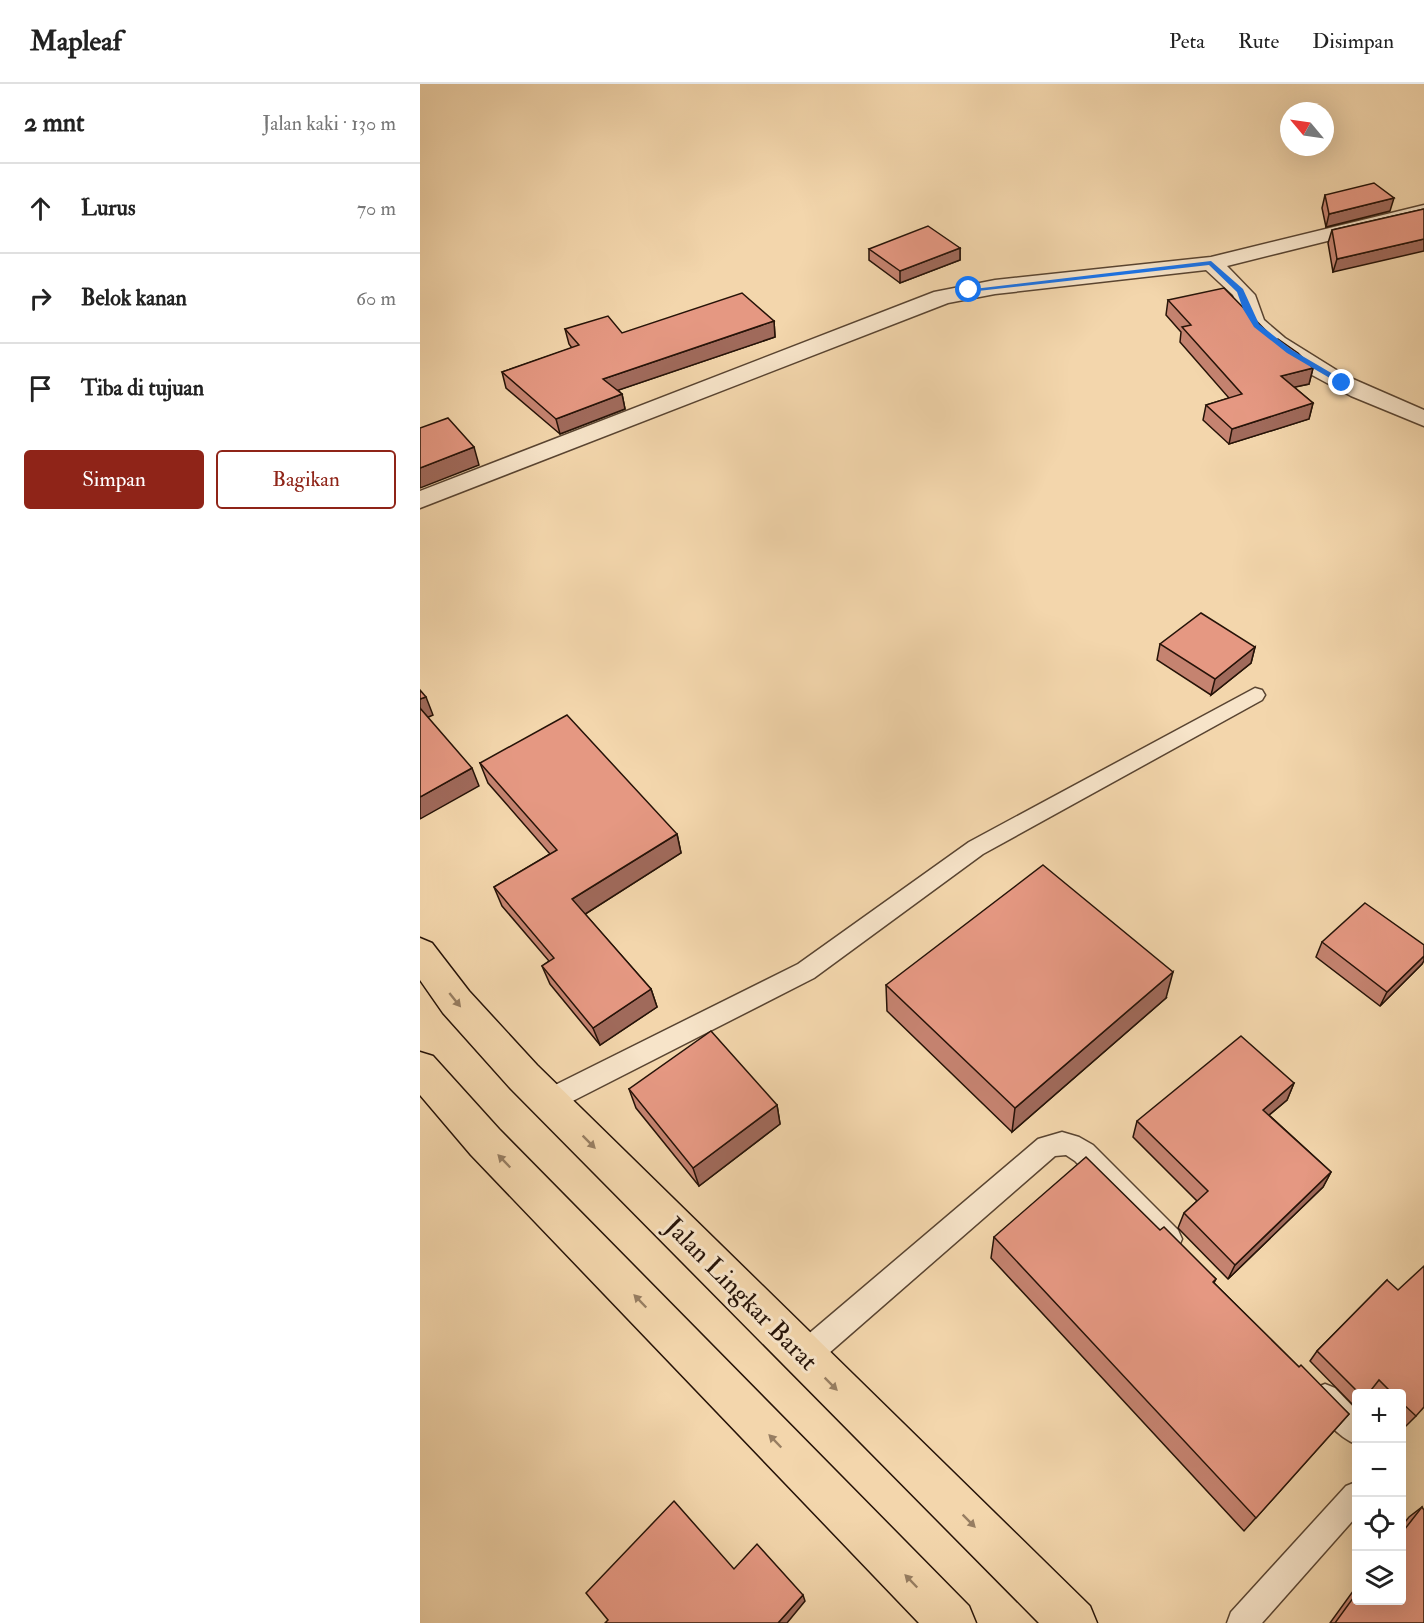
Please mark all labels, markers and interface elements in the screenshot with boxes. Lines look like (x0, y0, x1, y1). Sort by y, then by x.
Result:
text: Mapleaf (30, 24, 122, 59)
text: Peta (1169, 28, 1205, 55)
text: Rute (1238, 28, 1279, 55)
text: Disimpan (1312, 28, 1394, 55)
north arrow (1280, 102, 1334, 156)
text: 2 mnt (24, 107, 85, 139)
text: Jalan kaki · 130 m (263, 111, 396, 136)
icon: ahead (24, 192, 57, 225)
text: Lurus (81, 194, 135, 222)
text: 70 m (357, 196, 396, 221)
route start (955, 276, 981, 302)
icon: right (24, 282, 57, 315)
text: Belok kanan (81, 284, 187, 312)
text: 60 m (356, 286, 396, 311)
route end (1328, 369, 1354, 395)
icon: arrive (24, 372, 57, 405)
text: Tiba di tujuan (81, 374, 204, 402)
button: Simpan (24, 450, 204, 509)
button: Bagikan (216, 450, 396, 509)
one-way arrow (448, 992, 461, 1007)
one-way arrow (582, 1134, 596, 1149)
one-way arrow (497, 1155, 511, 1169)
street label: Jalan Lingkar Barat (657, 1210, 824, 1377)
one-way arrow (633, 1295, 647, 1309)
one-way arrow (823, 1376, 837, 1390)
map controls (1352, 1389, 1406, 1605)
button: + (1352, 1389, 1406, 1443)
one-way arrow (769, 1435, 783, 1449)
button: − (1352, 1443, 1406, 1497)
button: locate (1352, 1497, 1406, 1551)
one-way arrow (962, 1513, 976, 1527)
button: layers (1352, 1551, 1406, 1605)
one-way arrow (905, 1574, 919, 1588)

